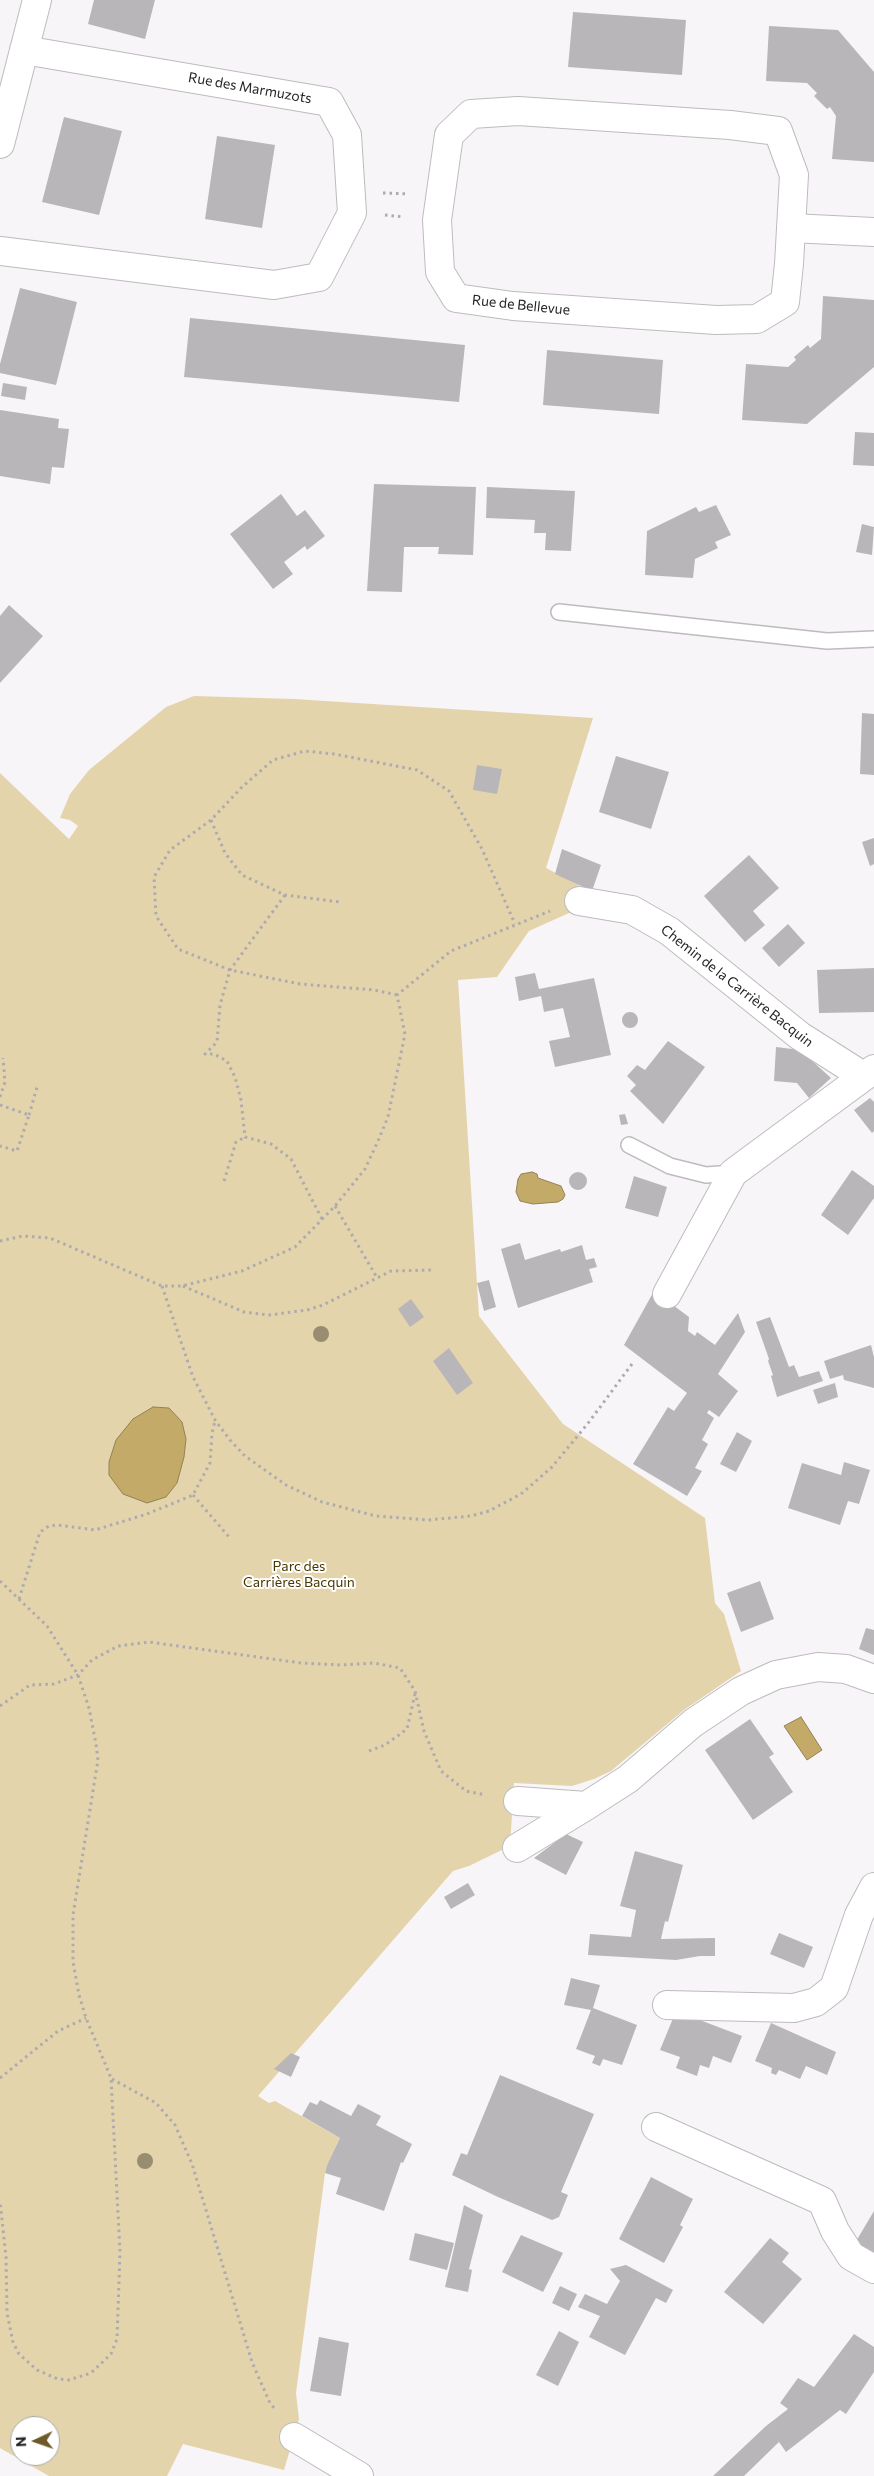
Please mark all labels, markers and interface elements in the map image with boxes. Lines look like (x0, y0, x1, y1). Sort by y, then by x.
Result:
street label: Rue des Marmuzots (187, 69, 313, 107)
street label: Rue de Bellevue (471, 291, 571, 319)
street label: Chemin de la Carrière Bacquin (658, 921, 816, 1051)
park label: Parc des Carrières Bacquin (243, 1558, 355, 1590)
north arrow (10, 2416, 60, 2466)
text: N (12, 2436, 29, 2447)

